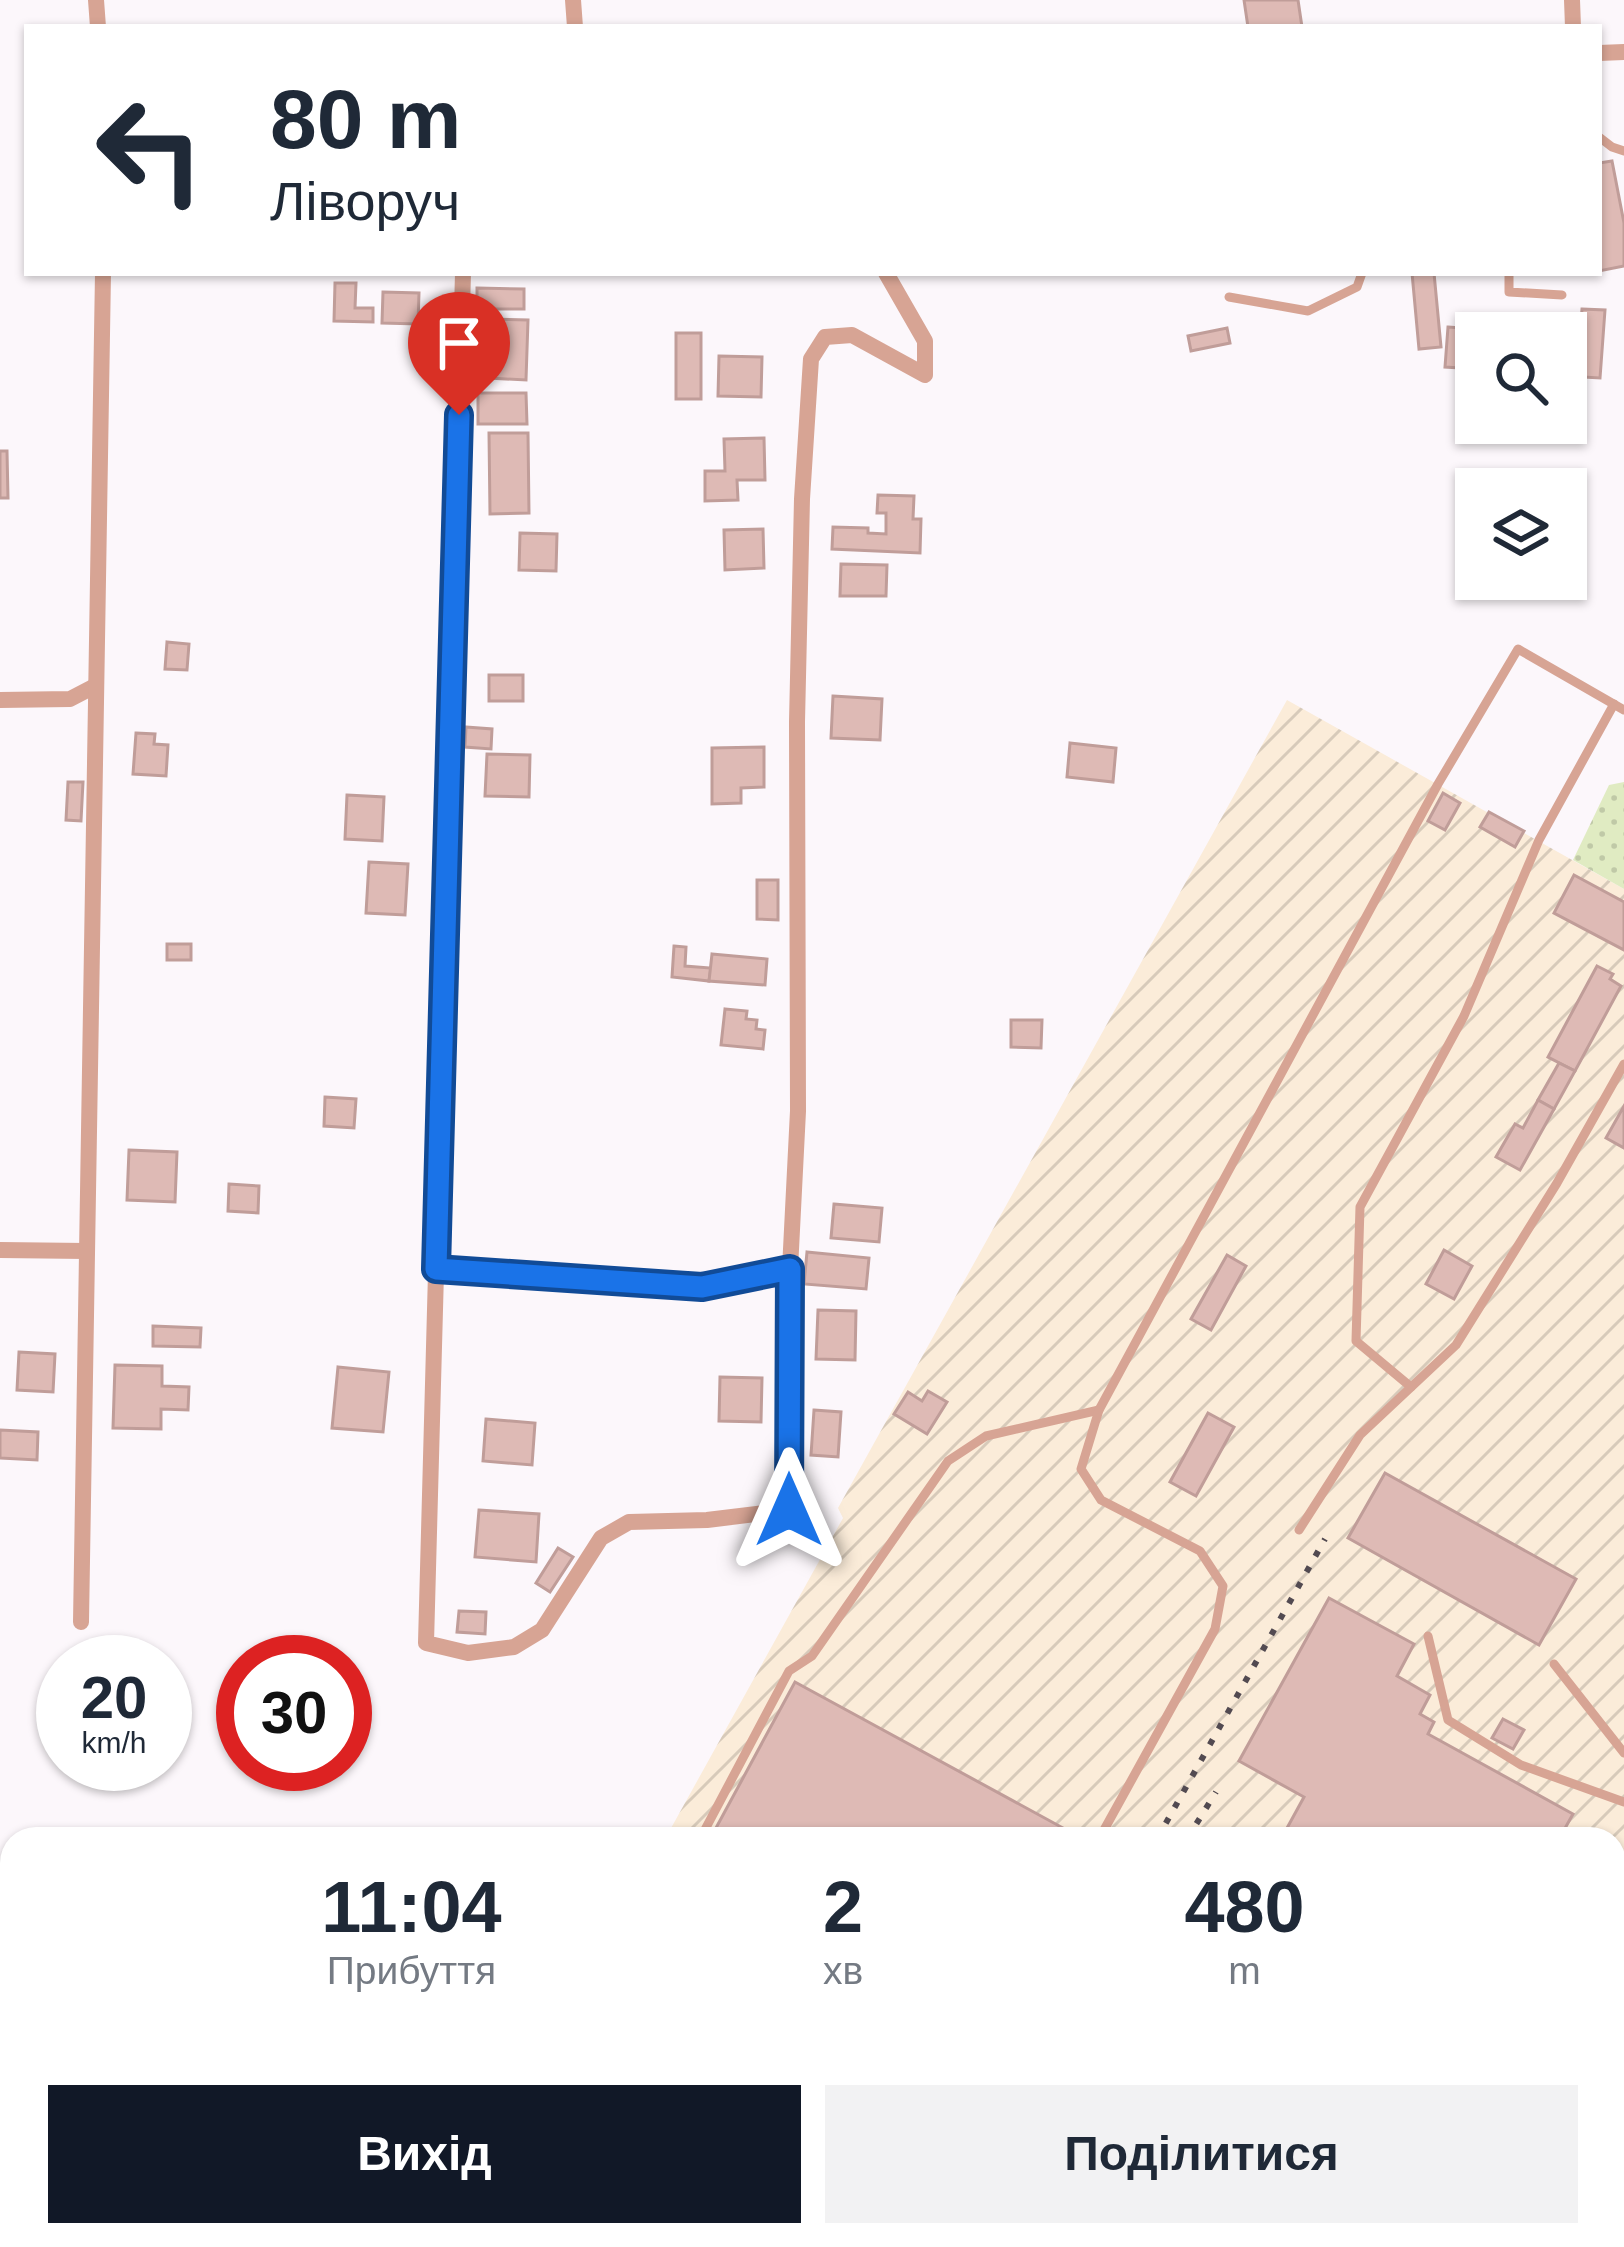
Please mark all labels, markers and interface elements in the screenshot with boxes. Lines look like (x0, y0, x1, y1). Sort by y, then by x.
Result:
icon: left (72, 72, 228, 228)
text: 80 m (270, 72, 461, 166)
text: Ліворуч (270, 171, 460, 231)
pin (408, 292, 510, 415)
icon: arrive (426, 310, 492, 376)
map controls (1455, 312, 1587, 600)
button: search (1455, 312, 1587, 444)
button: layers (1455, 468, 1587, 600)
position arrow (726, 1447, 852, 1573)
speed limit sign: 30 (216, 1635, 372, 1791)
text: 20 (81, 1664, 147, 1731)
text: km/h (81, 1726, 147, 1759)
text: 11:04 (321, 1867, 502, 1947)
text: 2 (823, 1867, 863, 1947)
text: 480 (1184, 1867, 1305, 1947)
text: Прибуття (327, 1949, 496, 1992)
text: хв (823, 1949, 863, 1992)
text: m (1228, 1949, 1261, 1992)
button: Вихід (48, 2085, 801, 2223)
button: Поділитися (825, 2085, 1578, 2223)

